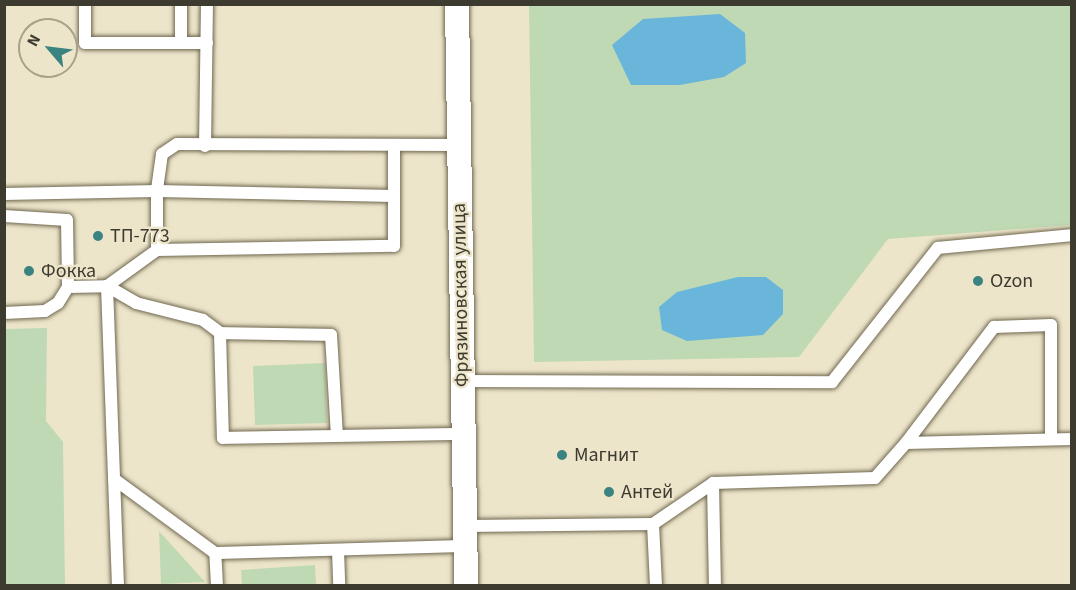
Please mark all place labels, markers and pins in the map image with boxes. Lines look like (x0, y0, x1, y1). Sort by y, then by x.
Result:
place label: ТП-773 (110, 224, 170, 248)
marker: ТП-773 (91, 229, 105, 243)
place label: Фокка (41, 259, 96, 283)
marker: Фокка (22, 264, 36, 278)
place label: Ozon (990, 269, 1033, 293)
marker: Ozon (971, 274, 985, 288)
place label: Магнит (574, 443, 639, 467)
marker: Магнит (555, 448, 569, 462)
place label: Антей (621, 480, 673, 504)
marker: Антей (602, 485, 616, 499)

